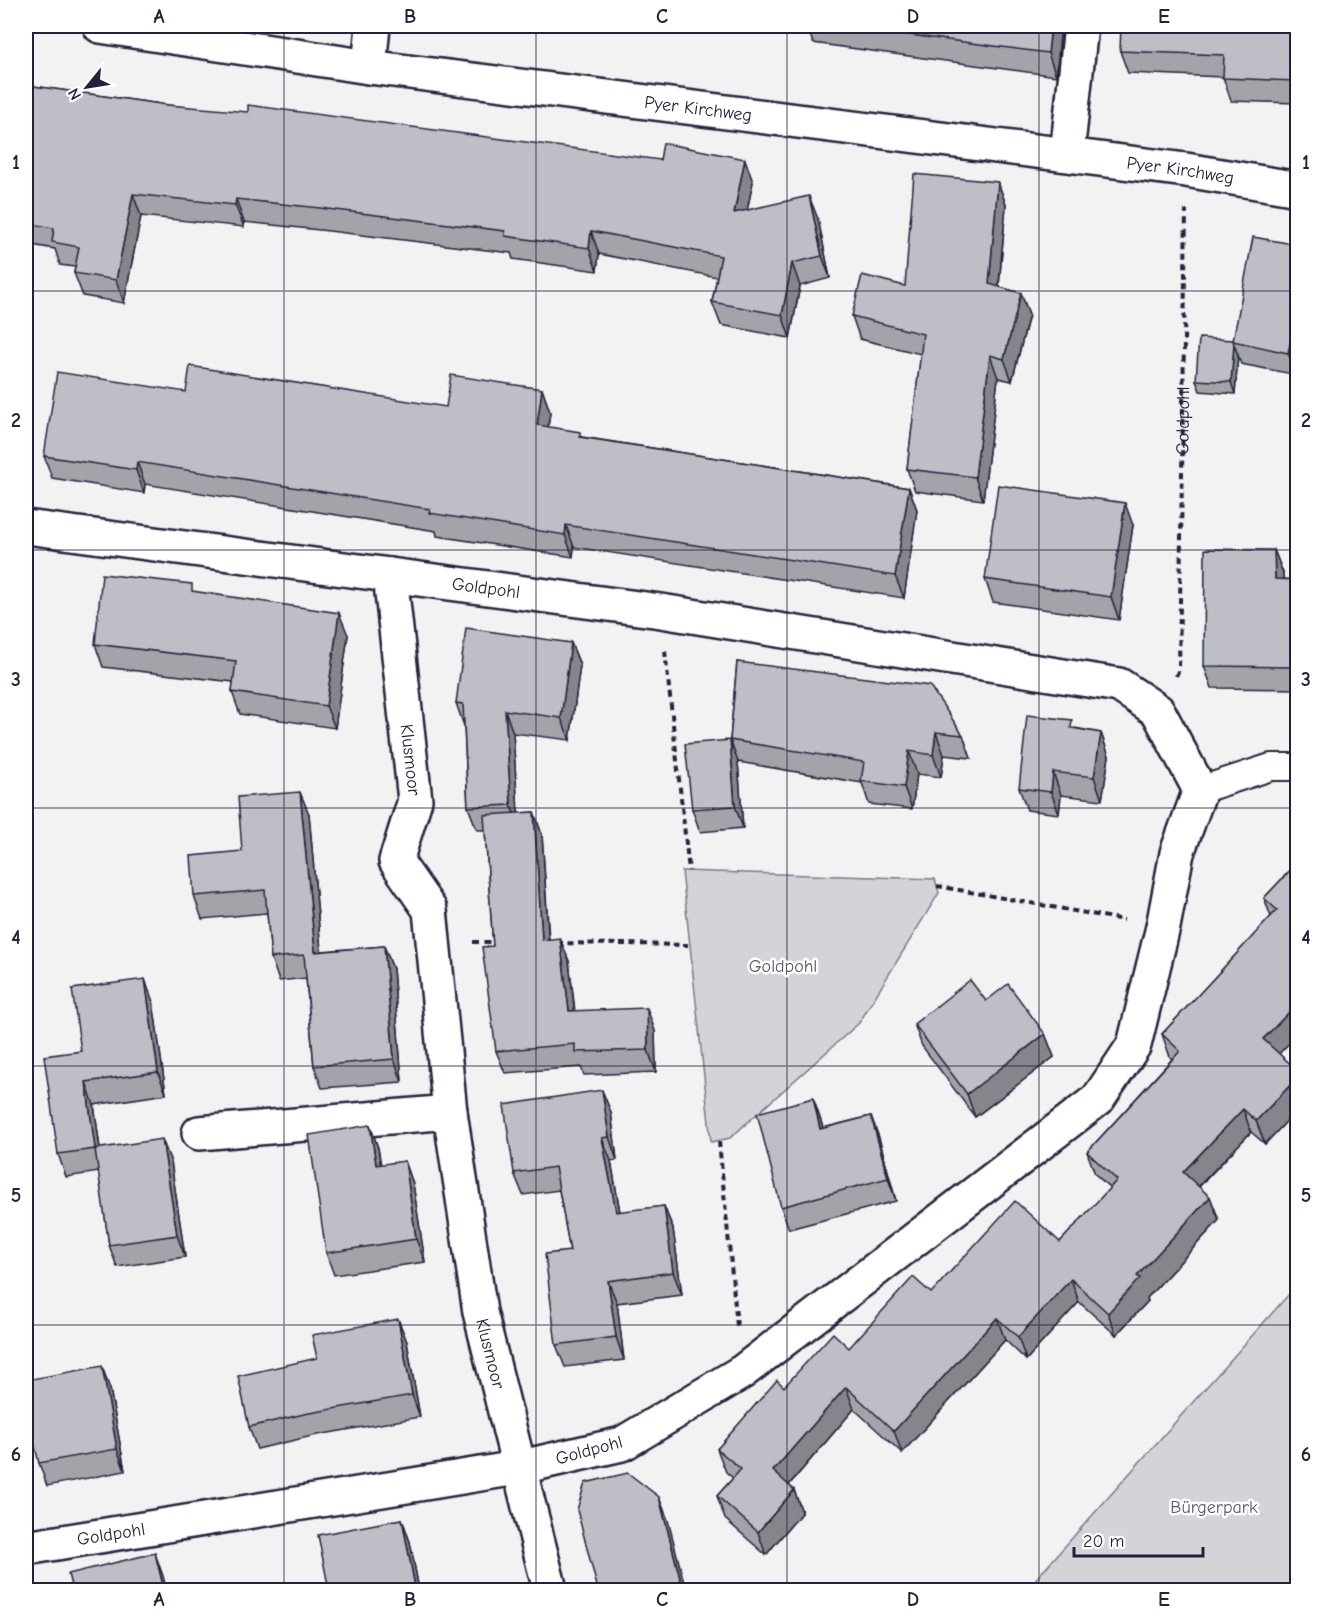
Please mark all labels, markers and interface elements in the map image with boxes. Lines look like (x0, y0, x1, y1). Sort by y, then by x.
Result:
text: A (153, 5, 165, 28)
text: B (404, 5, 416, 28)
text: C (656, 5, 668, 28)
text: D (907, 5, 919, 28)
text: E (1158, 5, 1170, 28)
north arrow (57, 57, 117, 117)
text: N (64, 85, 85, 103)
street label: Pyer Kirchweg (643, 92, 753, 126)
text: 1 (12, 151, 20, 174)
text: 1 (1302, 151, 1310, 174)
street label: Pyer Kirchweg (1125, 153, 1236, 189)
street label: Goldpohl (1172, 386, 1194, 455)
text: 2 (11, 409, 21, 432)
text: 2 (1301, 409, 1311, 432)
street label: Goldpohl (451, 573, 521, 603)
text: 3 (11, 668, 21, 691)
text: 3 (1301, 668, 1311, 691)
street label: Klusmoor (396, 723, 425, 798)
text: 4 (11, 926, 21, 949)
text: 4 (1301, 926, 1311, 949)
park label: Goldpohl (749, 956, 817, 977)
text: 5 (11, 1184, 21, 1207)
text: 5 (1301, 1184, 1311, 1207)
street label: Klusmoor (471, 1316, 509, 1392)
street label: Goldpohl (553, 1431, 625, 1469)
text: 6 (11, 1443, 21, 1466)
text: 6 (1301, 1443, 1311, 1466)
park label: Bürgerpark (1170, 1497, 1258, 1518)
street label: Goldpohl (76, 1519, 147, 1550)
scale bar (1074, 1520, 1203, 1558)
text: 20 m (1083, 1531, 1124, 1552)
text: A (153, 1588, 165, 1611)
text: B (404, 1588, 416, 1611)
text: C (656, 1588, 668, 1611)
text: D (907, 1588, 919, 1611)
text: E (1158, 1588, 1170, 1611)

